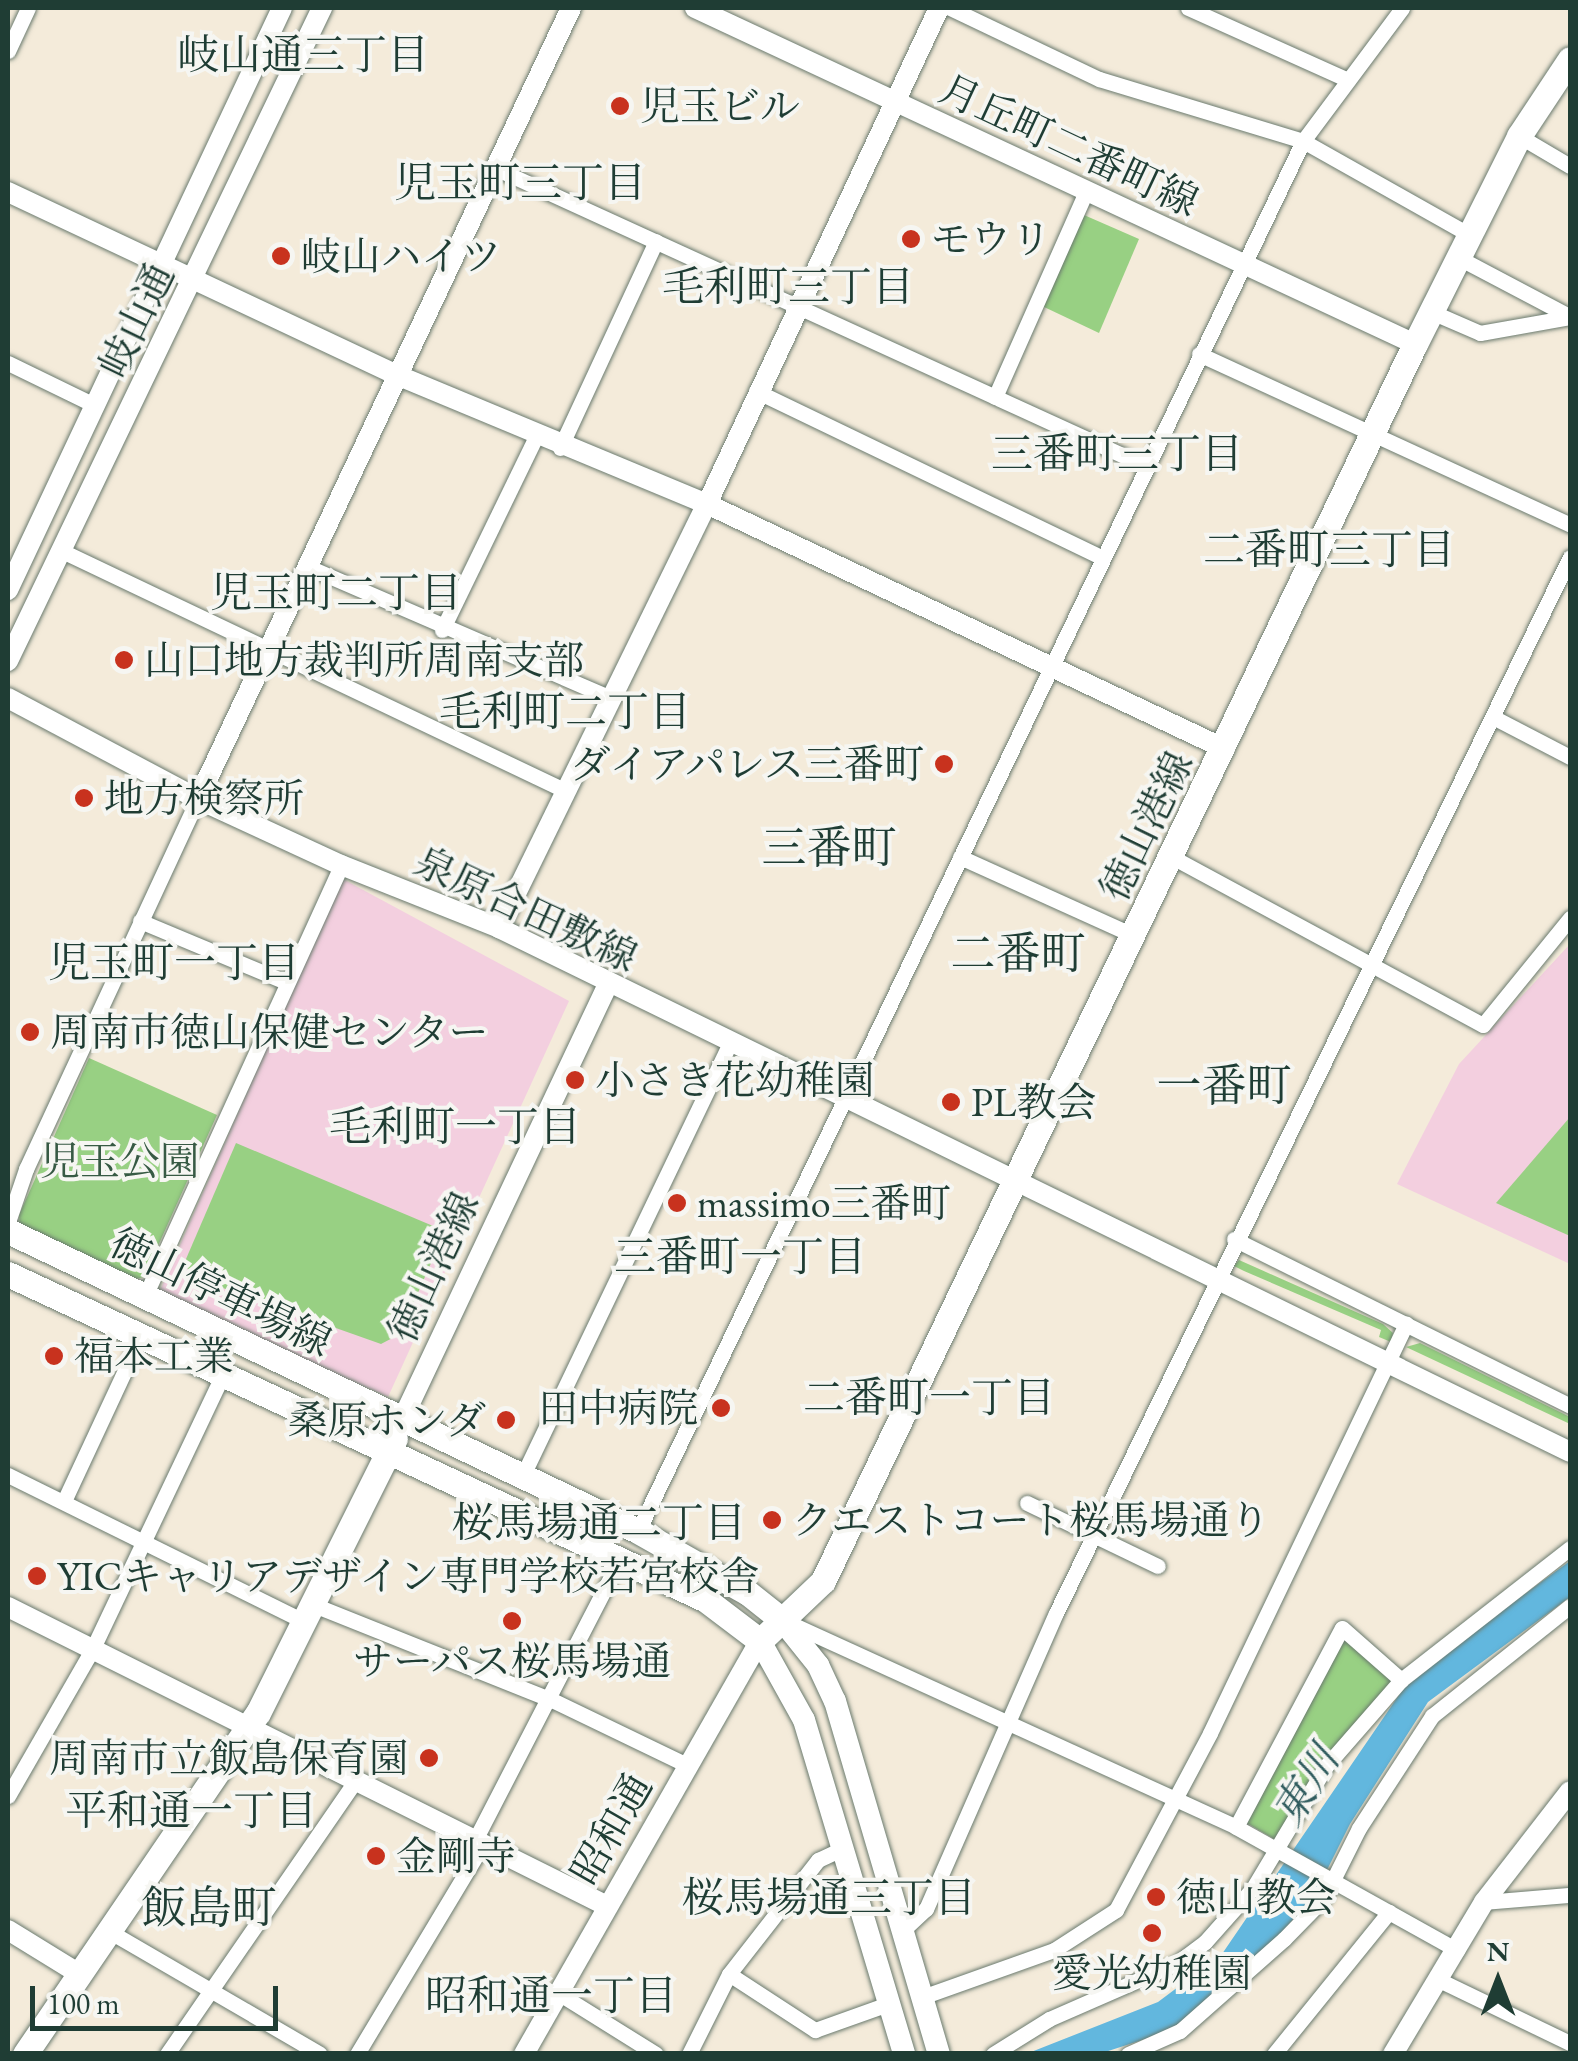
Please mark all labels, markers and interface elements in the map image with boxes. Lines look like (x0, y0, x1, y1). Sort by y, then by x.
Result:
district label: 岐山通三丁目 (177, 30, 429, 80)
street label: 月丘町二番町線 (932, 64, 1206, 226)
place label: 児玉ビル (640, 82, 800, 130)
marker: 児玉ビル (609, 95, 631, 117)
district label: 児玉町三丁目 (394, 158, 646, 208)
place label: モウリ (931, 215, 1051, 263)
marker: モウリ (900, 228, 922, 250)
place label: 岐山ハイツ (301, 232, 501, 280)
marker: 岐山ハイツ (270, 245, 292, 267)
street label: 岐山通 (88, 256, 184, 384)
district label: 毛利町三丁目 (662, 262, 914, 312)
district label: 三番町三丁目 (991, 429, 1243, 479)
district label: 二番町三丁目 (1203, 525, 1455, 575)
district label: 児玉町二丁目 (210, 568, 462, 618)
place label: 山口地方裁判所周南支部 (144, 636, 584, 684)
marker: 山口地方裁判所周南支部 (113, 649, 135, 671)
district label: 毛利町二丁目 (439, 687, 691, 737)
place label: ダイアパレス三番町 (564, 740, 924, 788)
street label: 徳山港線 (1089, 744, 1203, 908)
marker: ダイアパレス三番町 (933, 753, 955, 775)
place label: 地方検察所 (104, 774, 304, 822)
marker: 地方検察所 (73, 787, 95, 809)
district label: 三番町 (762, 821, 896, 875)
street label: 泉原合田敷線 (407, 837, 645, 981)
district label: 二番町 (951, 927, 1085, 981)
district label: 児玉町一丁目 (48, 938, 300, 988)
place label: 周南市徳山保健センター (50, 1008, 490, 1056)
marker: 周南市徳山保健センター (19, 1021, 41, 1043)
place label: 小さき花幼稚園 (595, 1056, 875, 1104)
district label: 一番町 (1157, 1059, 1291, 1113)
marker: 小さき花幼稚園 (564, 1069, 586, 1091)
place label: PL教会 (971, 1078, 1096, 1126)
marker: PL教会 (940, 1091, 962, 1113)
district label: 毛利町一丁目 (329, 1102, 581, 1152)
park label: 児玉公園 (40, 1137, 200, 1185)
place label: massimo三番町 (697, 1179, 951, 1227)
street label: 徳山港線 (377, 1184, 489, 1350)
marker: massimo三番町 (666, 1192, 688, 1214)
street label: 徳山停車場線 (103, 1218, 339, 1366)
district label: 三番町一丁目 (614, 1232, 866, 1282)
place label: 福本工業 (74, 1332, 234, 1380)
marker: 福本工業 (43, 1345, 65, 1367)
district label: 二番町一丁目 (803, 1373, 1055, 1423)
place label: 田中病院 (538, 1384, 698, 1432)
marker: 田中病院 (708, 1395, 734, 1421)
place label: 桑原ホンダ (286, 1396, 486, 1444)
marker: 桑原ホンダ (495, 1409, 517, 1431)
place label: クエストコート桜馬場通り (792, 1496, 1272, 1544)
district label: 桜馬場通二丁目 (452, 1498, 746, 1548)
marker: クエストコート桜馬場通り (761, 1509, 783, 1531)
place label: YICキャリアデザイン専門学校若宮校舎 (57, 1552, 762, 1600)
marker: YICキャリアデザイン専門学校若宮校舎 (26, 1565, 48, 1587)
marker: サーパス桜馬場通 (501, 1610, 523, 1632)
place label: サーパス桜馬場通 (352, 1637, 672, 1685)
place label: 周南市立飯島保育園 (49, 1734, 409, 1782)
water label: 東川 (1262, 1737, 1350, 1835)
marker: 周南市立飯島保育園 (418, 1747, 440, 1769)
street label: 昭和通 (560, 1765, 662, 1893)
district label: 平和通一丁目 (65, 1786, 317, 1836)
place label: 金剛寺 (396, 1832, 516, 1880)
marker: 金剛寺 (365, 1845, 387, 1867)
district label: 桜馬場通三丁目 (682, 1873, 976, 1923)
place label: 徳山教会 (1176, 1873, 1336, 1921)
district label: 飯島町 (142, 1881, 276, 1935)
marker: 徳山教会 (1145, 1886, 1167, 1908)
marker: 愛光幼稚園 (1141, 1922, 1163, 1944)
north arrow (1448, 1931, 1548, 2031)
text: N (1487, 1933, 1509, 1969)
place label: 愛光幼稚園 (1052, 1949, 1252, 1997)
scale bar (35, 1966, 282, 2028)
district label: 昭和通一丁目 (425, 1971, 677, 2021)
text: 100 m (47, 1984, 120, 2023)

